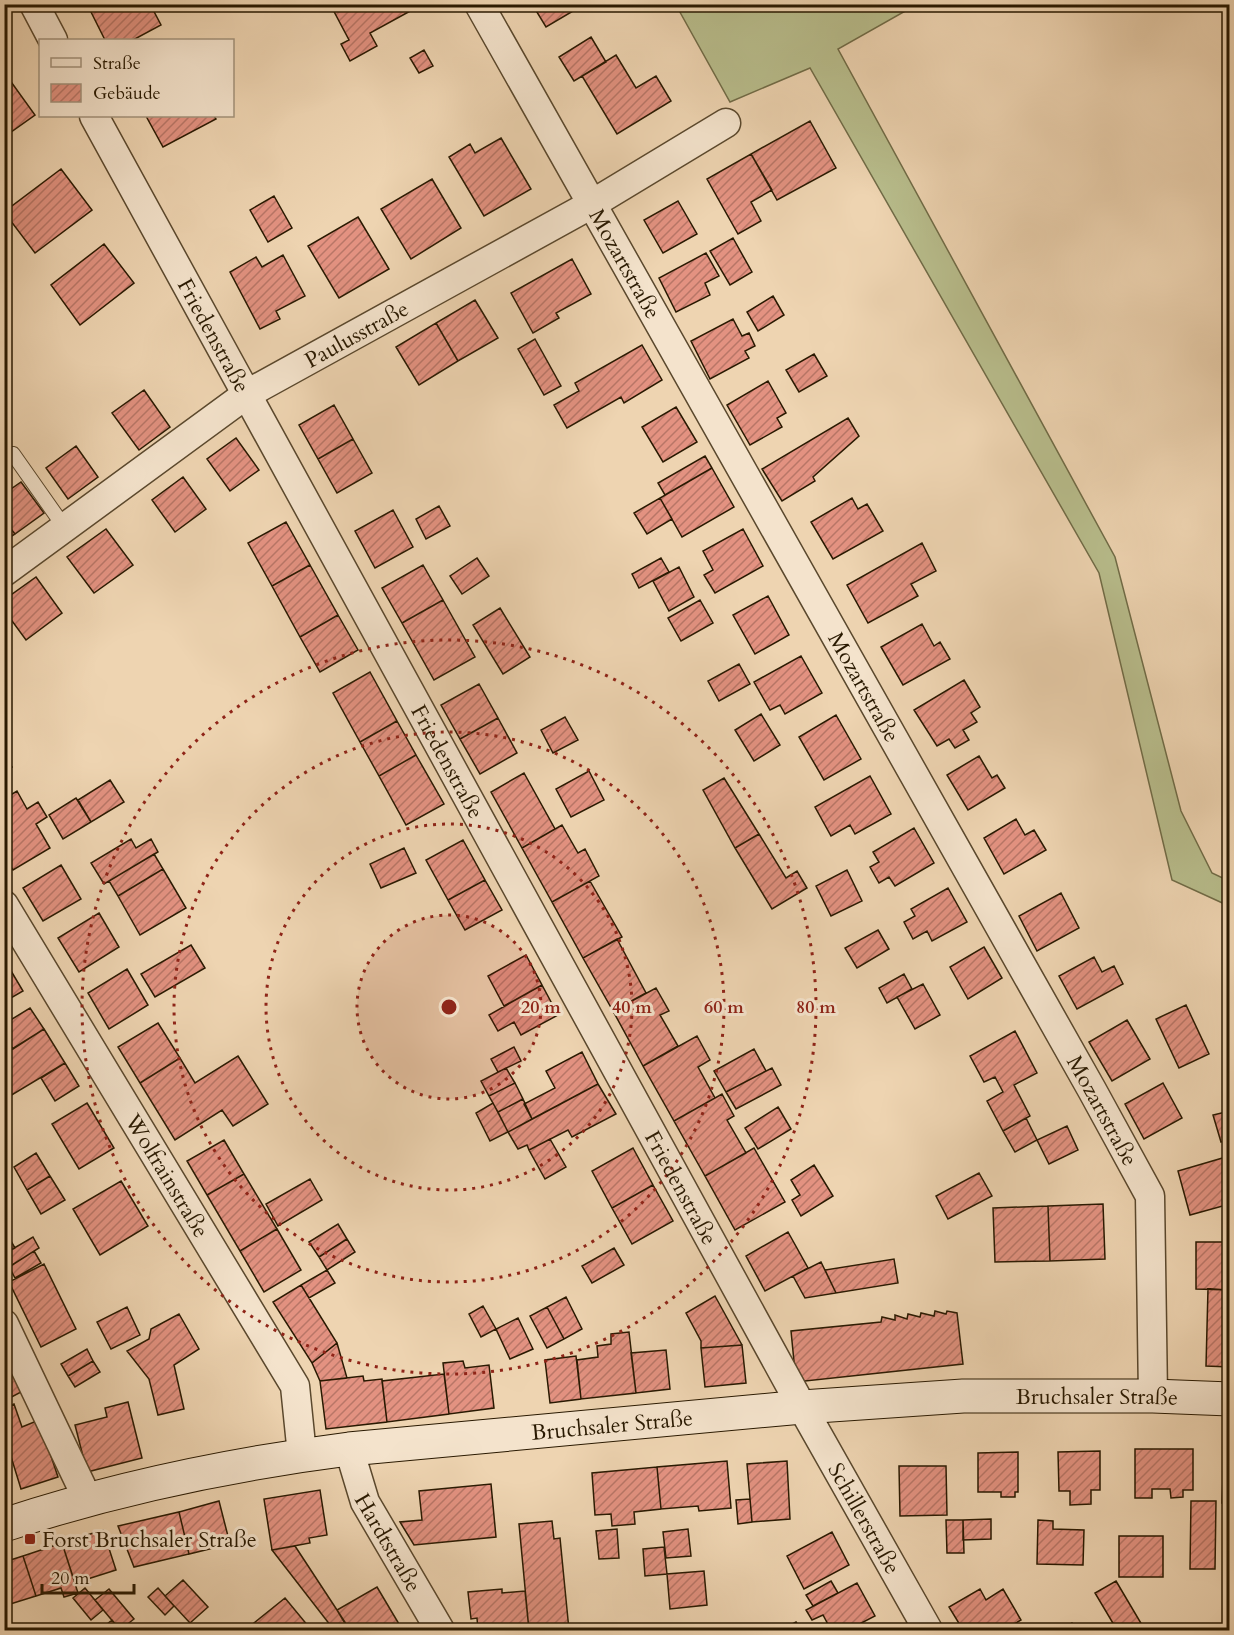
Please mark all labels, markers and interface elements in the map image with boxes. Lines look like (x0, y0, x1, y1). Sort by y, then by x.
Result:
legend (39, 39, 234, 117)
text: Straße (93, 51, 141, 76)
text: Gebäude (93, 81, 161, 106)
street label: Mozartstraße (582, 204, 668, 324)
street label: Friedenstraße (170, 273, 257, 398)
street label: Paulusstraße (299, 294, 414, 375)
street label: Mozartstraße (820, 627, 907, 748)
street label: Friedenstraße (404, 699, 490, 824)
text: 20 m (521, 995, 561, 1020)
text: 40 m (612, 995, 652, 1020)
text: 60 m (704, 995, 744, 1020)
text: 80 m (796, 995, 836, 1020)
centre of rings (439, 997, 459, 1017)
street label: Mozartstraße (1059, 1050, 1145, 1171)
street label: Wolfrainstraße (117, 1107, 216, 1243)
street label: Friedenstraße (637, 1125, 724, 1250)
street label: Bruchsaler Straße (1016, 1382, 1179, 1413)
street label: Bruchsaler Straße (530, 1403, 694, 1448)
street label: Schillerstraße (820, 1457, 907, 1580)
street label: Hardtstraße (347, 1488, 428, 1598)
place label: Forst Bruchsaler Straße (42, 1525, 257, 1555)
marker: Forst Bruchsaler Straße (23, 1532, 37, 1546)
scale bar (42, 1557, 134, 1595)
text: 20 m (51, 1566, 90, 1591)

